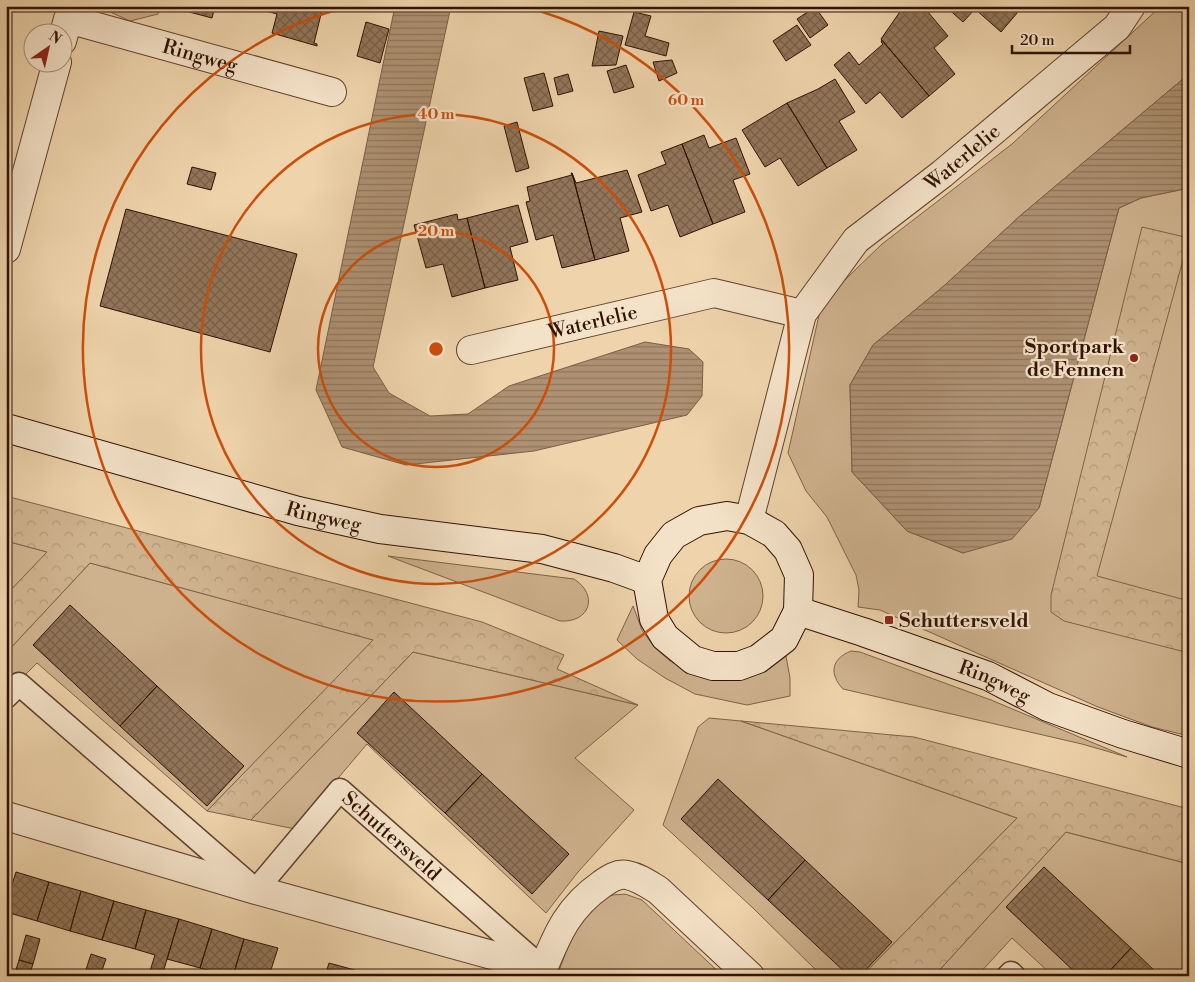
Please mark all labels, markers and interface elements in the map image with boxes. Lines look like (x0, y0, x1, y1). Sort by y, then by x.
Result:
north arrow (22, 22, 72, 72)
scale bar (1012, 22, 1130, 54)
text: N (45, 27, 64, 49)
text: 20 m (1020, 31, 1055, 50)
street label: Ringweg (159, 35, 241, 79)
text: 60 m (668, 91, 705, 110)
text: 40 m (417, 105, 455, 124)
street label: Waterlelie (919, 119, 1006, 197)
text: 20 m (418, 222, 455, 241)
street label: Waterlelie (545, 300, 640, 346)
place label: Sportpark de Fennen (1025, 335, 1125, 383)
centre of rings (427, 340, 445, 358)
marker: Sportpark de Fennen (1128, 352, 1140, 364)
street label: Ringweg (283, 497, 364, 539)
place label: Schuttersveld (899, 609, 1029, 634)
marker: Schuttersveld (883, 614, 895, 626)
street label: Ringweg (955, 656, 1035, 710)
street label: Schuttersveld (336, 786, 446, 887)

